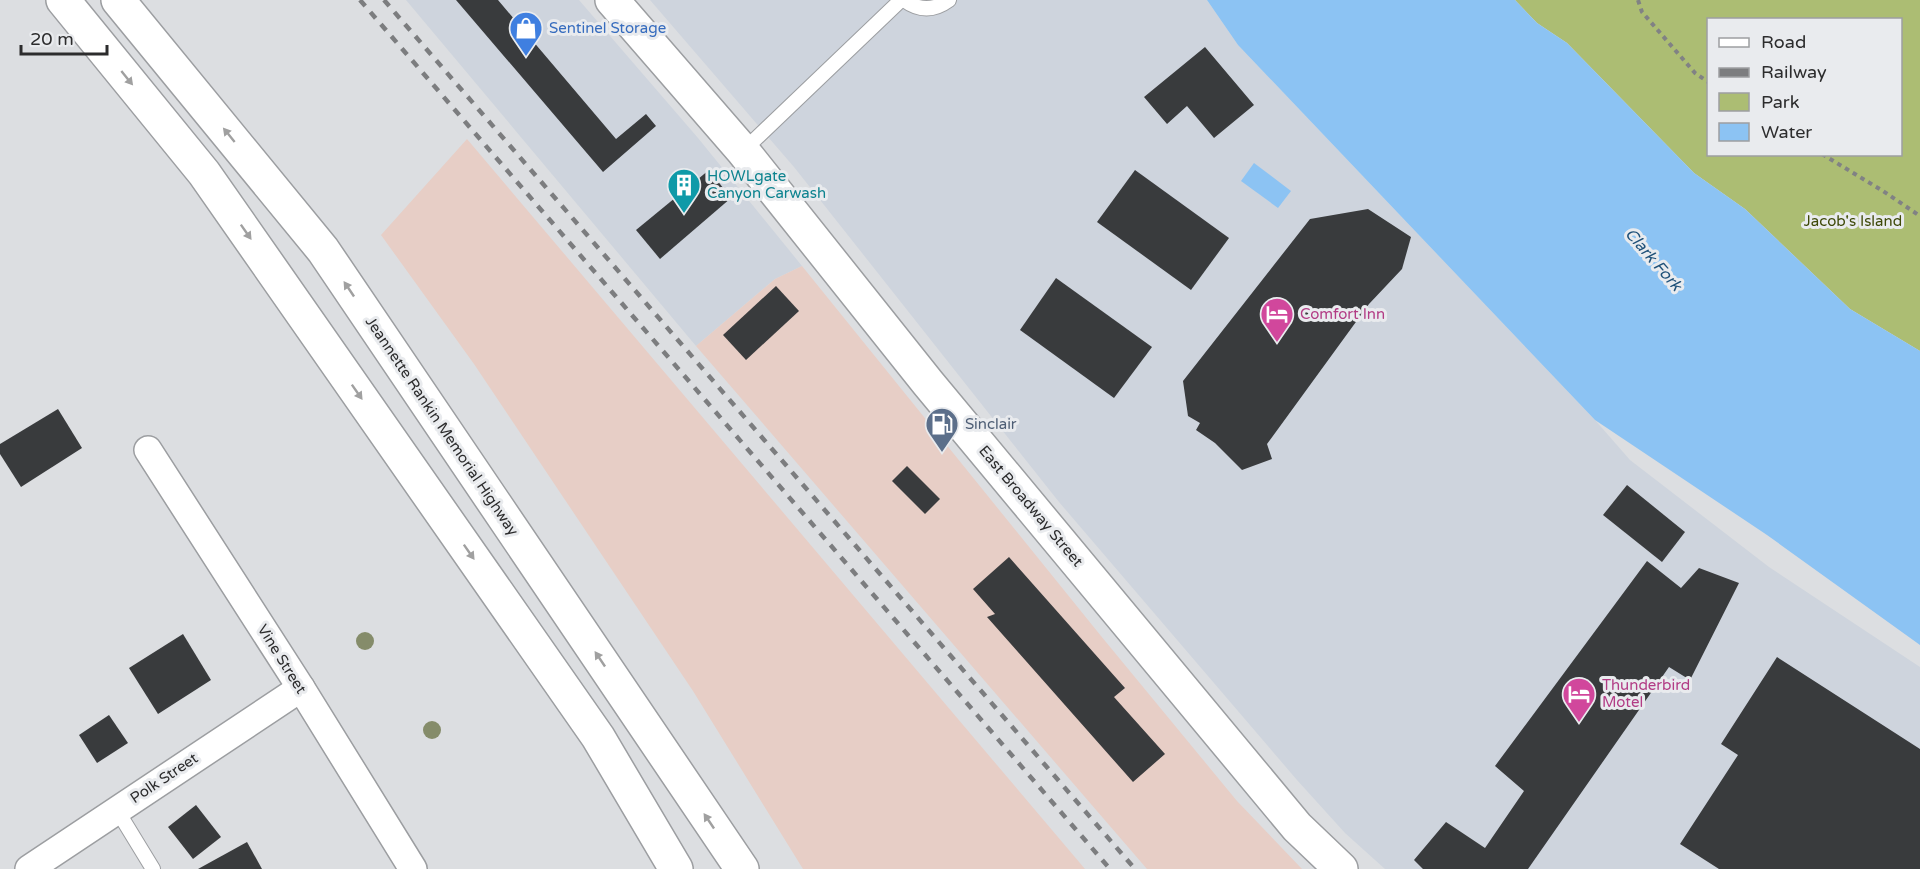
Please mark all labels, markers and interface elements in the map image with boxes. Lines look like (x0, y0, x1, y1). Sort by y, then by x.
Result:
shop icon: Sentinel Storage (508, 10, 544, 57)
scale bar (21, 18, 106, 56)
legend (1707, 18, 1902, 156)
place label: Sentinel Storage (549, 19, 666, 37)
text: 20 m (30, 28, 74, 50)
text: Road (1761, 31, 1806, 53)
text: Railway (1761, 61, 1827, 83)
one-way arrow (120, 70, 133, 85)
text: Park (1761, 91, 1800, 113)
text: Water (1761, 121, 1812, 143)
one-way arrow (223, 128, 236, 143)
building icon: HOWLgate Canyon Carwash (666, 167, 702, 214)
place label: HOWLgate Canyon Carwash (707, 167, 826, 202)
park label: Jacob's Island (1804, 212, 1902, 230)
one-way arrow (240, 224, 252, 240)
water label: Clark Fork (1621, 224, 1687, 296)
one-way arrow (344, 281, 355, 297)
hotel icon: Comfort Inn (1259, 296, 1295, 343)
place label: Comfort Inn (1300, 305, 1385, 323)
street label: Jeannette Rankin Memorial Highway (362, 313, 522, 539)
one-way arrow (351, 384, 363, 400)
fuel station icon: Sinclair (924, 406, 960, 453)
place label: Sinclair (965, 415, 1017, 433)
street label: East Broadway Street (975, 442, 1087, 570)
one-way arrow (463, 544, 475, 560)
street label: Vine Street (254, 621, 311, 697)
one-way arrow (594, 651, 605, 667)
hotel icon: Thunderbird Motel (1561, 676, 1597, 723)
place label: Thunderbird Motel (1602, 676, 1690, 711)
street label: Polk Street (127, 749, 201, 807)
one-way arrow (703, 813, 715, 829)

